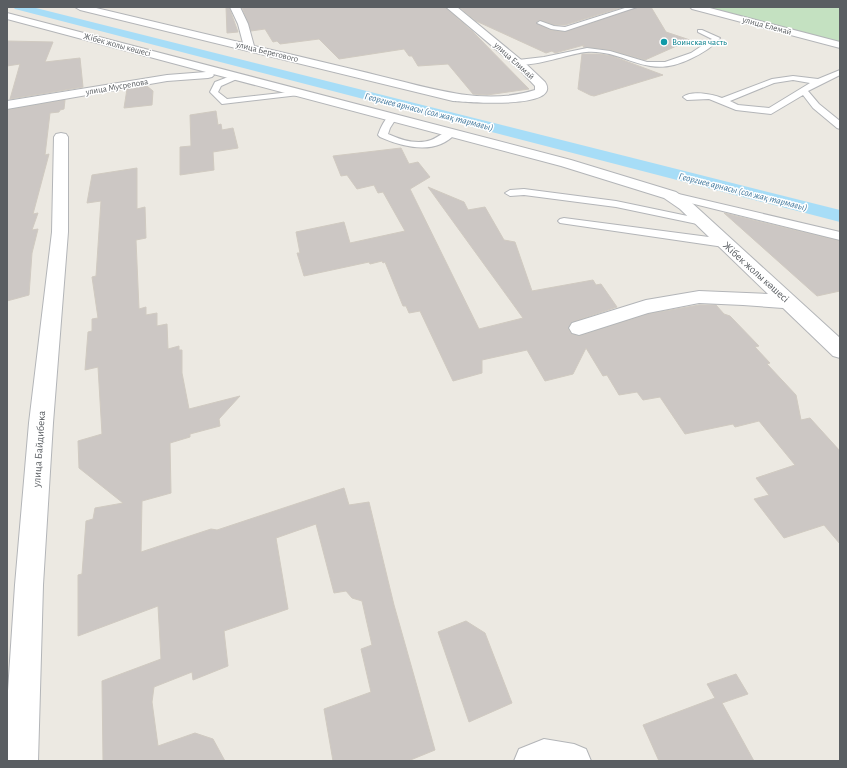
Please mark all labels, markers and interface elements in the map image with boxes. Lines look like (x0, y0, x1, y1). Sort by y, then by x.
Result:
street label: улица Елемай (741, 15, 793, 37)
street label: Жібек жолы көшесі (82, 32, 152, 58)
marker: Воинская часть (659, 37, 669, 47)
place label: Воинская часть (672, 38, 727, 47)
street label: улица Берегового (234, 40, 299, 64)
street label: улица Елимай (491, 40, 536, 81)
street label: улица Мусрепова (84, 77, 149, 97)
water label: Георгиев арнасы (сол жақ тармағы) (363, 91, 495, 134)
water label: Георгиев арнасы (сол жақ тармағы) (677, 171, 809, 214)
street label: Жібек жолы көшесі (721, 240, 791, 304)
street label: улица Байдибека (31, 410, 47, 489)

